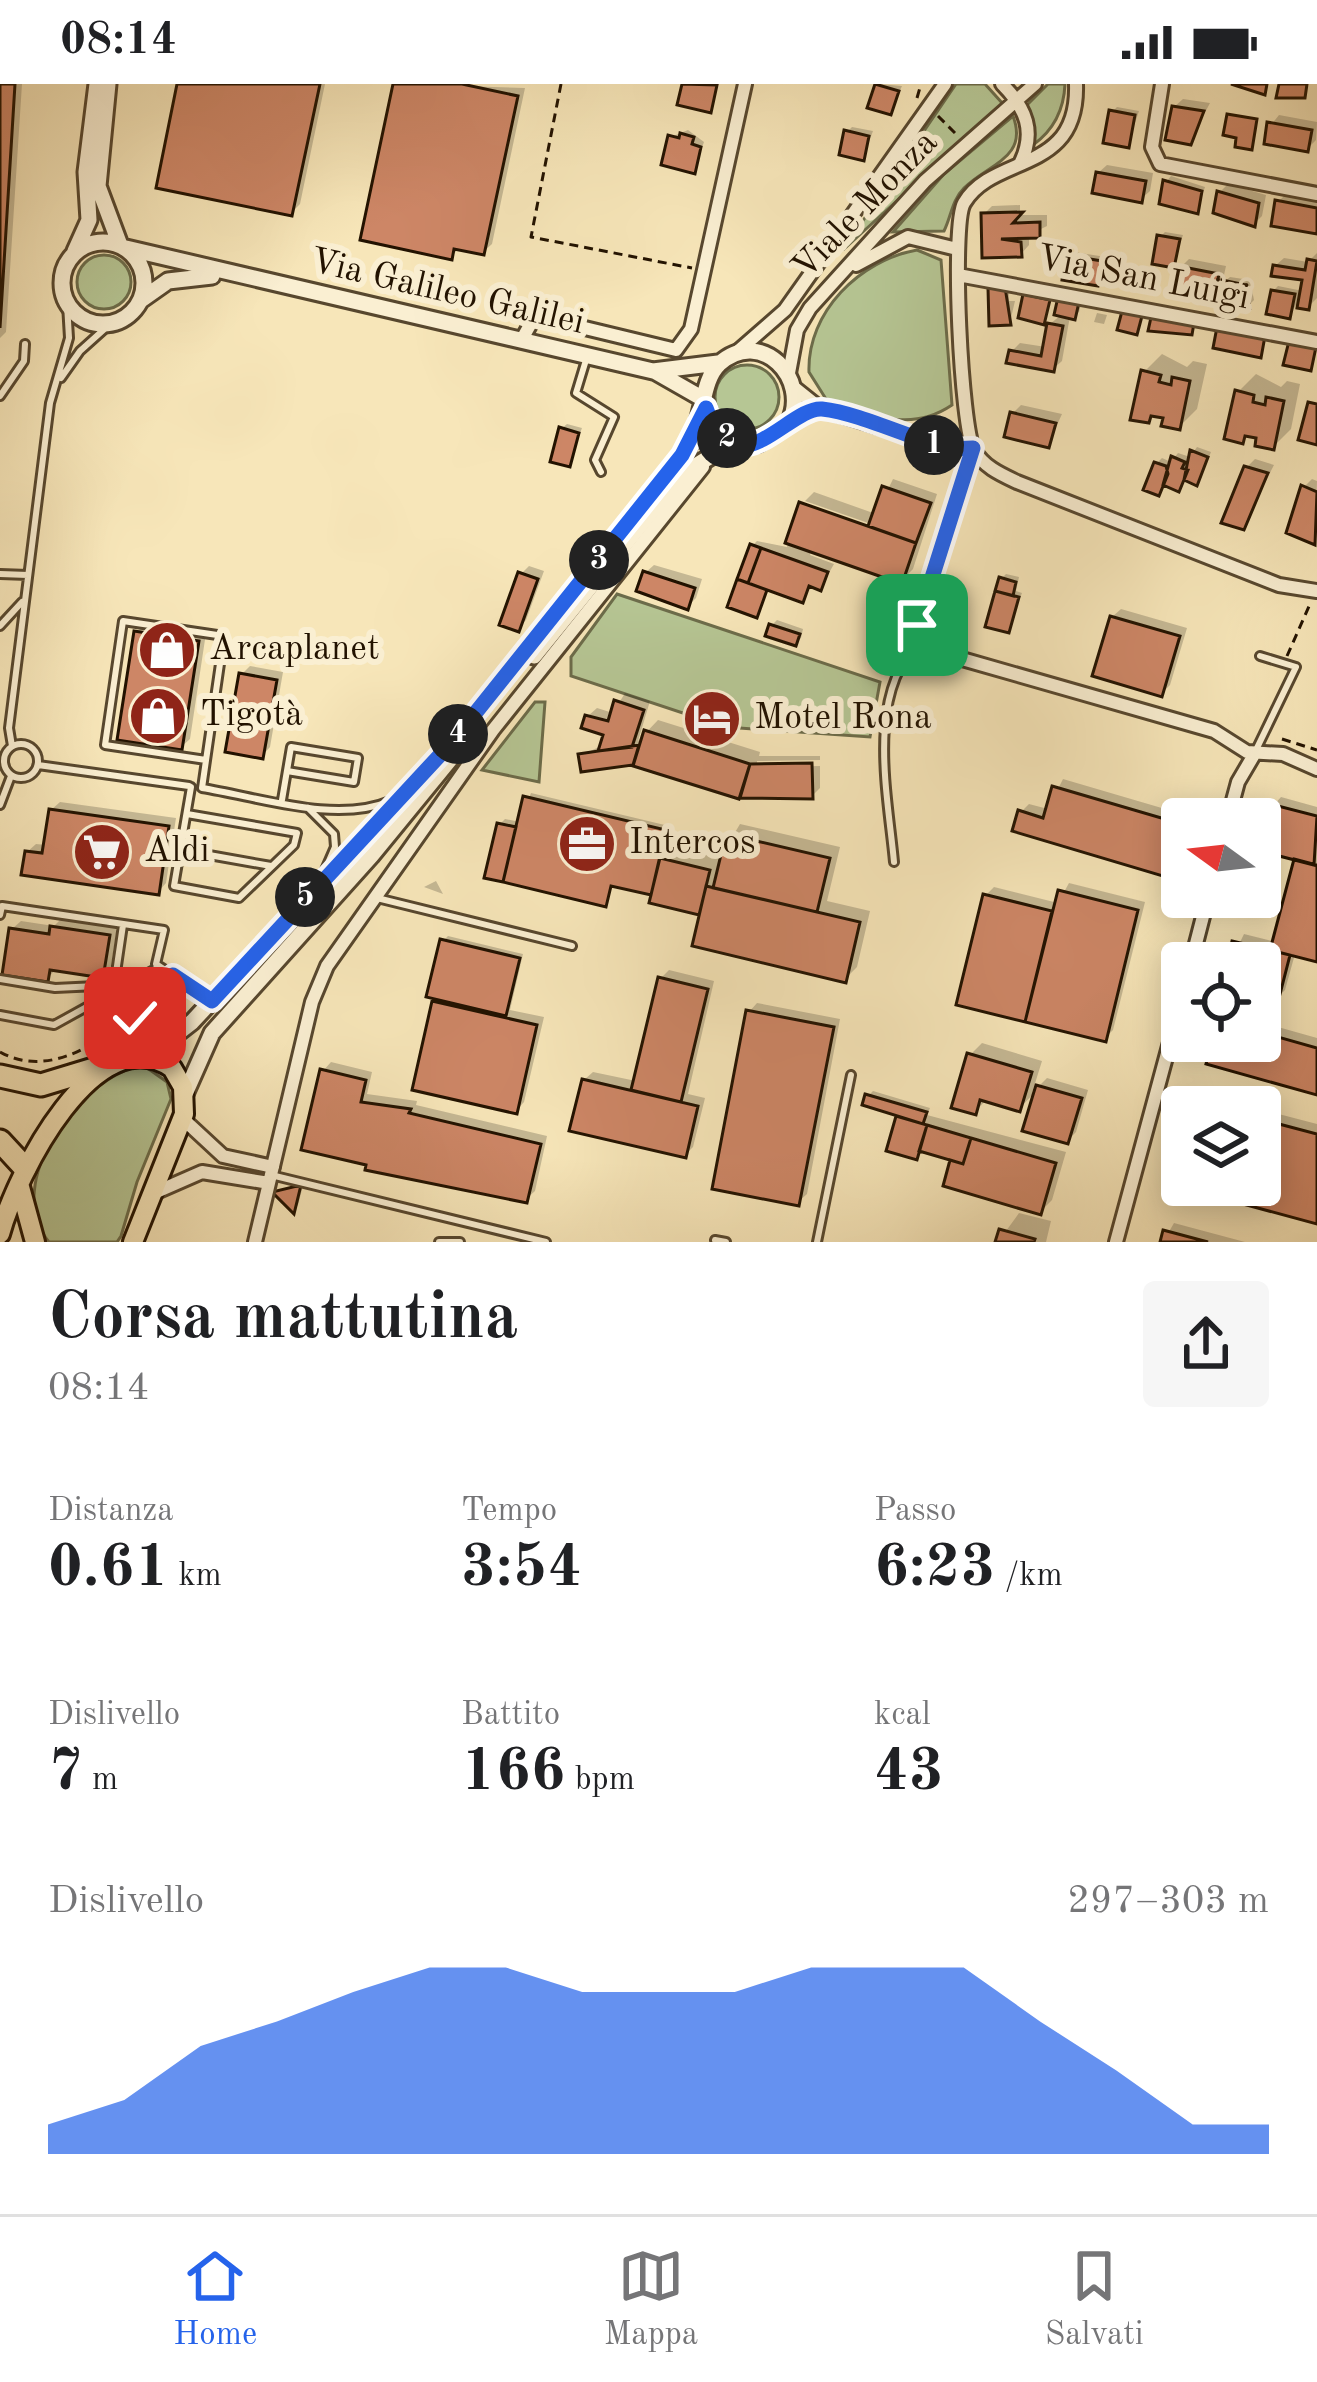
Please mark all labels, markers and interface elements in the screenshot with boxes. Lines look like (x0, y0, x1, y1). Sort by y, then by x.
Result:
text: 08:14 (60, 19, 177, 64)
street label: Viale Monza (787, 125, 945, 287)
street label: Via San Luigi (1034, 241, 1252, 317)
street label: Via Galileo Galilei (306, 244, 588, 342)
pin: 2 (697, 408, 757, 468)
pin: 1 (904, 415, 964, 475)
text: 2 (717, 421, 737, 454)
text: 1 (924, 428, 944, 461)
pin: 3 (569, 530, 629, 590)
text: 3 (589, 543, 609, 576)
pin (866, 574, 968, 676)
icon: arrive (884, 592, 950, 658)
shop icon: Arcaplanet (136, 619, 198, 681)
place label: Arcaplanet (209, 632, 380, 668)
shop icon: Tigotà (127, 685, 189, 747)
hotel icon: Motel Rona (681, 688, 743, 750)
place label: Tigotà (200, 698, 303, 734)
place label: Motel Rona (754, 701, 932, 737)
pin: 4 (428, 704, 488, 764)
text: 4 (448, 717, 468, 750)
north arrow (1161, 798, 1281, 918)
map controls (1161, 798, 1281, 1206)
office icon: Intercos (556, 813, 618, 875)
supermarket icon: Aldi (71, 821, 133, 883)
place label: Intercos (629, 826, 756, 862)
place label: Aldi (144, 834, 210, 870)
pin: 5 (275, 867, 335, 927)
text: 5 (295, 880, 315, 913)
button: locate (1161, 942, 1281, 1062)
pin (84, 967, 186, 1069)
icon: check (102, 985, 168, 1051)
button: layers (1161, 1086, 1281, 1206)
button: share (1143, 1281, 1269, 1407)
text: Corsa mattutina (48, 1287, 518, 1353)
text: 08:14 (48, 1369, 149, 1408)
text: Distanza (48, 1495, 173, 1528)
text: Tempo (461, 1495, 557, 1528)
text: Passo (874, 1495, 956, 1528)
text: 0.61 (48, 1539, 169, 1599)
text: 3:54 (461, 1539, 582, 1599)
text: 6:23 (874, 1539, 995, 1599)
text: km (169, 1560, 222, 1593)
text: /km (995, 1560, 1063, 1593)
text: Dislivello (48, 1699, 180, 1732)
text: Battito (461, 1699, 560, 1732)
text: kcal (874, 1699, 931, 1732)
text: 7 (48, 1743, 83, 1803)
text: 166 (461, 1743, 565, 1803)
text: 43 (874, 1743, 944, 1803)
text: m (83, 1764, 118, 1797)
text: bpm (565, 1764, 635, 1797)
text: Dislivello (48, 1882, 204, 1921)
text: 297–303 m (1067, 1882, 1269, 1921)
tab: Home (173, 2243, 257, 2356)
tab: Mappa (604, 2243, 698, 2356)
tab: Salvati (1045, 2243, 1144, 2356)

